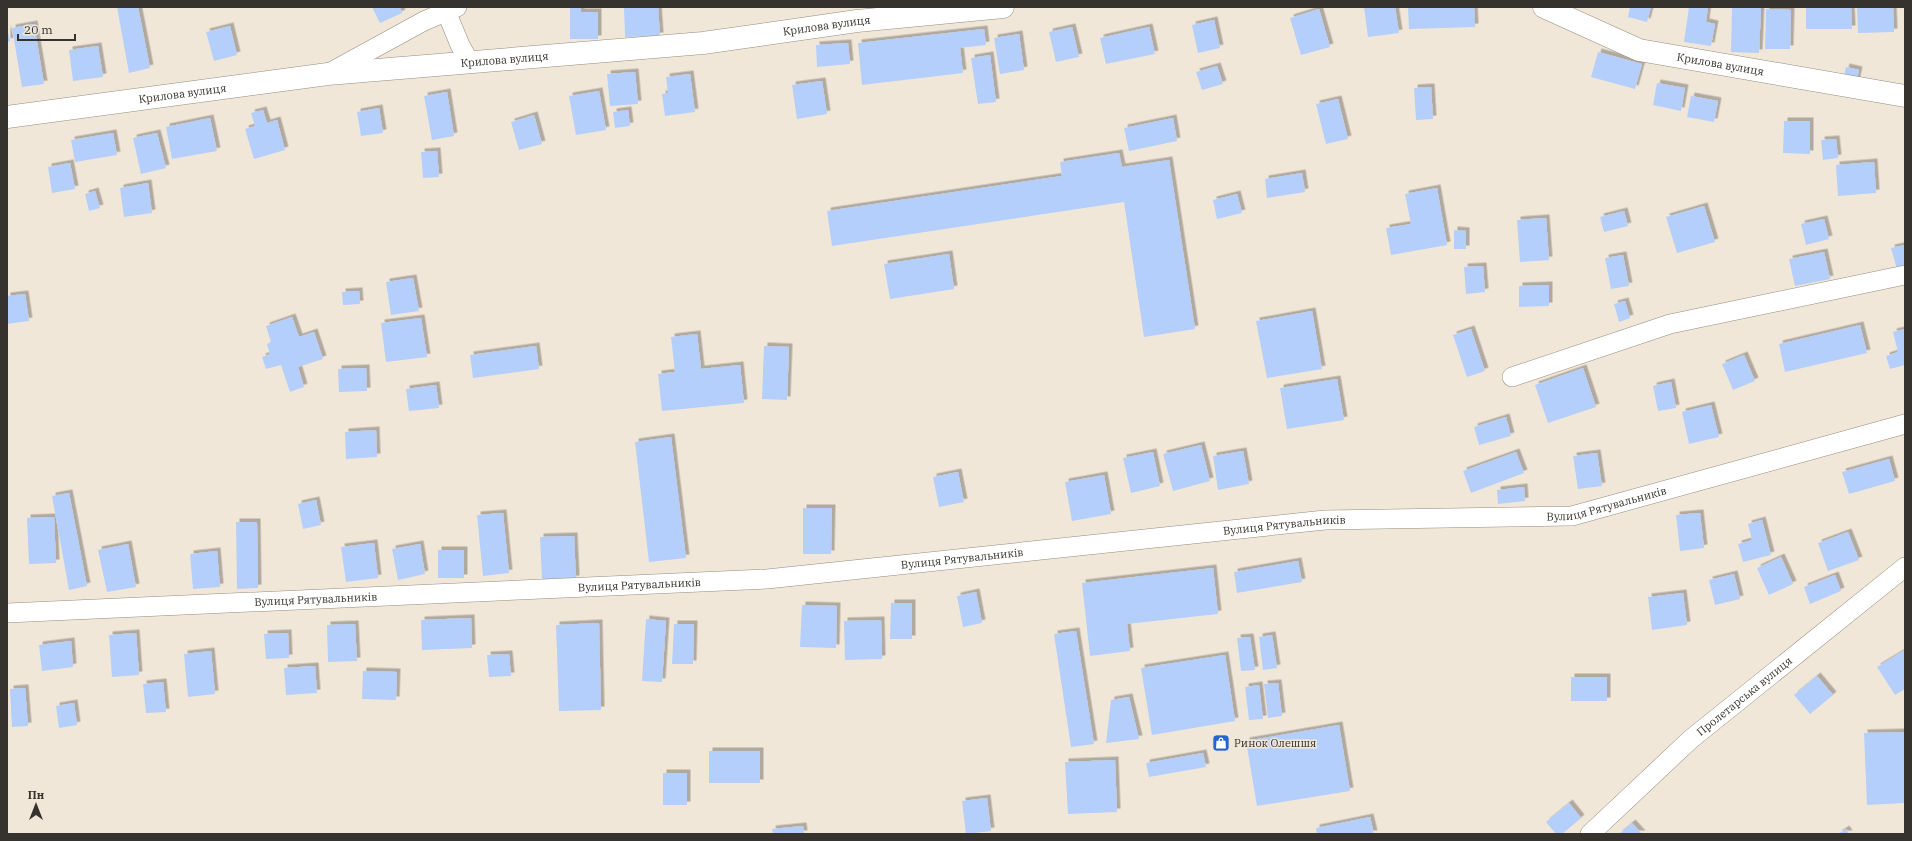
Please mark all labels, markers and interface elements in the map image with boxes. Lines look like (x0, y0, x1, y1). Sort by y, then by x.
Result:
street label: Крилова вулиця (782, 13, 871, 39)
scale bar (18, 16, 75, 42)
text: 20 m (24, 22, 53, 37)
street label: Крилова вулиця (460, 49, 549, 70)
street label: Крилова вулиця (1676, 50, 1765, 79)
street label: Крилова вулиця (138, 81, 227, 106)
street label: Вулиця Рятувальників (1546, 483, 1668, 523)
street label: Вулиця Рятувальників (1222, 513, 1346, 538)
street label: Вулиця Рятувальників (900, 545, 1024, 572)
street label: Вулиця Рятувальників (578, 575, 701, 594)
street label: Вулиця Рятувальників (254, 589, 377, 609)
street label: Пролетарська вулиця (1694, 654, 1795, 739)
shop icon: Ринок Олешшя (1211, 733, 1231, 753)
place label: Ринок Олешшя (1234, 736, 1316, 750)
north arrow (16, 785, 56, 825)
text: Пн (28, 788, 45, 802)

